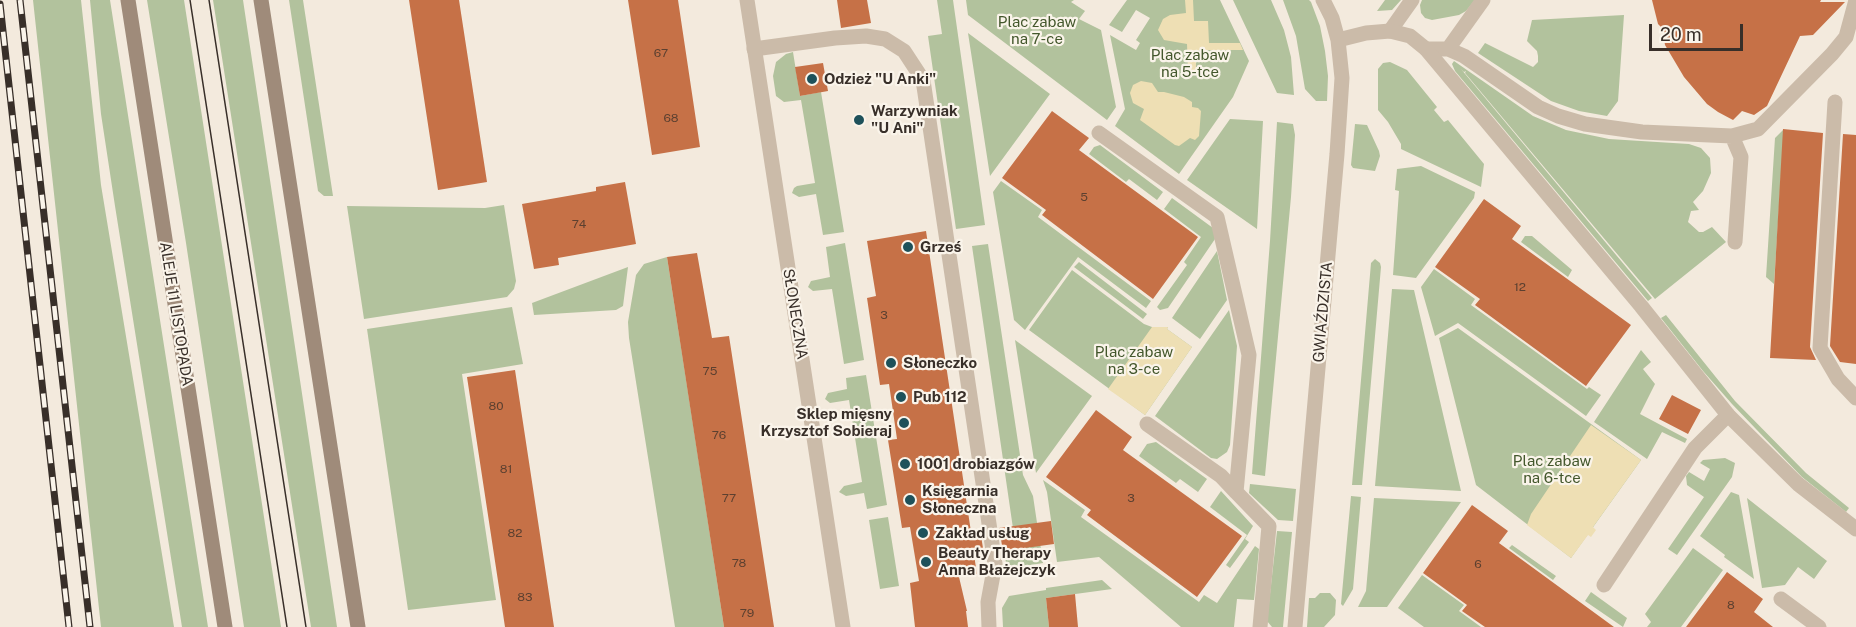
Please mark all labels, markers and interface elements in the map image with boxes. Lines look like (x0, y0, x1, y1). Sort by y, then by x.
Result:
scale bar (1652, 12, 1746, 50)
park label: Plac zabaw na 7-ce (998, 13, 1076, 48)
text: 20 m (1660, 24, 1702, 45)
house number: 67 (654, 46, 668, 60)
park label: Plac zabaw na 5-tce (1151, 46, 1229, 81)
place label: Odzież "U Anki" (824, 70, 936, 88)
marker: Odzież "U Anki" (805, 72, 819, 86)
place label: Warzywniak "U Ani" (871, 102, 958, 137)
house number: 68 (663, 111, 679, 125)
marker: Warzywniak "U Ani" (852, 113, 866, 127)
house number: 5 (1080, 190, 1088, 204)
house number: 74 (572, 217, 586, 231)
place label: Grześ (920, 238, 961, 256)
street label: ALEJE 11 LISTOPADA (156, 240, 196, 388)
marker: Grześ (901, 240, 915, 254)
street label: GWIAŹDZISTA (1310, 261, 1336, 363)
street label: SŁONECZNA (779, 267, 811, 361)
house number: 12 (1514, 280, 1526, 294)
house number: 3 (880, 308, 888, 322)
park label: Plac zabaw na 3-ce (1095, 343, 1173, 378)
place label: Słoneczko (903, 354, 977, 372)
marker: Słoneczko (884, 356, 898, 370)
house number: 75 (703, 364, 717, 378)
place label: Pub 112 (913, 388, 967, 406)
marker: Pub 112 (894, 390, 908, 404)
house number: 80 (488, 399, 504, 413)
place label: Sklep mięsny Krzysztof Sobieraj (761, 405, 892, 440)
marker: Sklep mięsny Krzysztof Sobieraj (897, 416, 911, 430)
house number: 76 (712, 428, 726, 442)
park label: Plac zabaw na 6-tce (1513, 452, 1591, 487)
place label: 1001 drobiazgów (917, 455, 1035, 473)
marker: 1001 drobiazgów (898, 457, 912, 471)
house number: 81 (500, 462, 512, 476)
place label: Księgarnia Słoneczna (922, 482, 998, 517)
house number: 77 (722, 491, 736, 505)
house number: 3 (1127, 491, 1135, 505)
marker: Księgarnia Słoneczna (903, 493, 917, 507)
place label: Zakład usług (935, 524, 1029, 542)
house number: 82 (508, 526, 522, 540)
marker: Zakład usług (916, 526, 930, 540)
place label: Beauty Therapy Anna Błażejczyk (938, 544, 1056, 579)
marker: Beauty Therapy Anna Błażejczyk (919, 555, 933, 569)
house number: 78 (732, 556, 746, 570)
house number: 6 (1474, 557, 1482, 571)
house number: 83 (517, 590, 533, 604)
house number: 8 (1727, 598, 1735, 612)
house number: 79 (740, 606, 754, 620)

